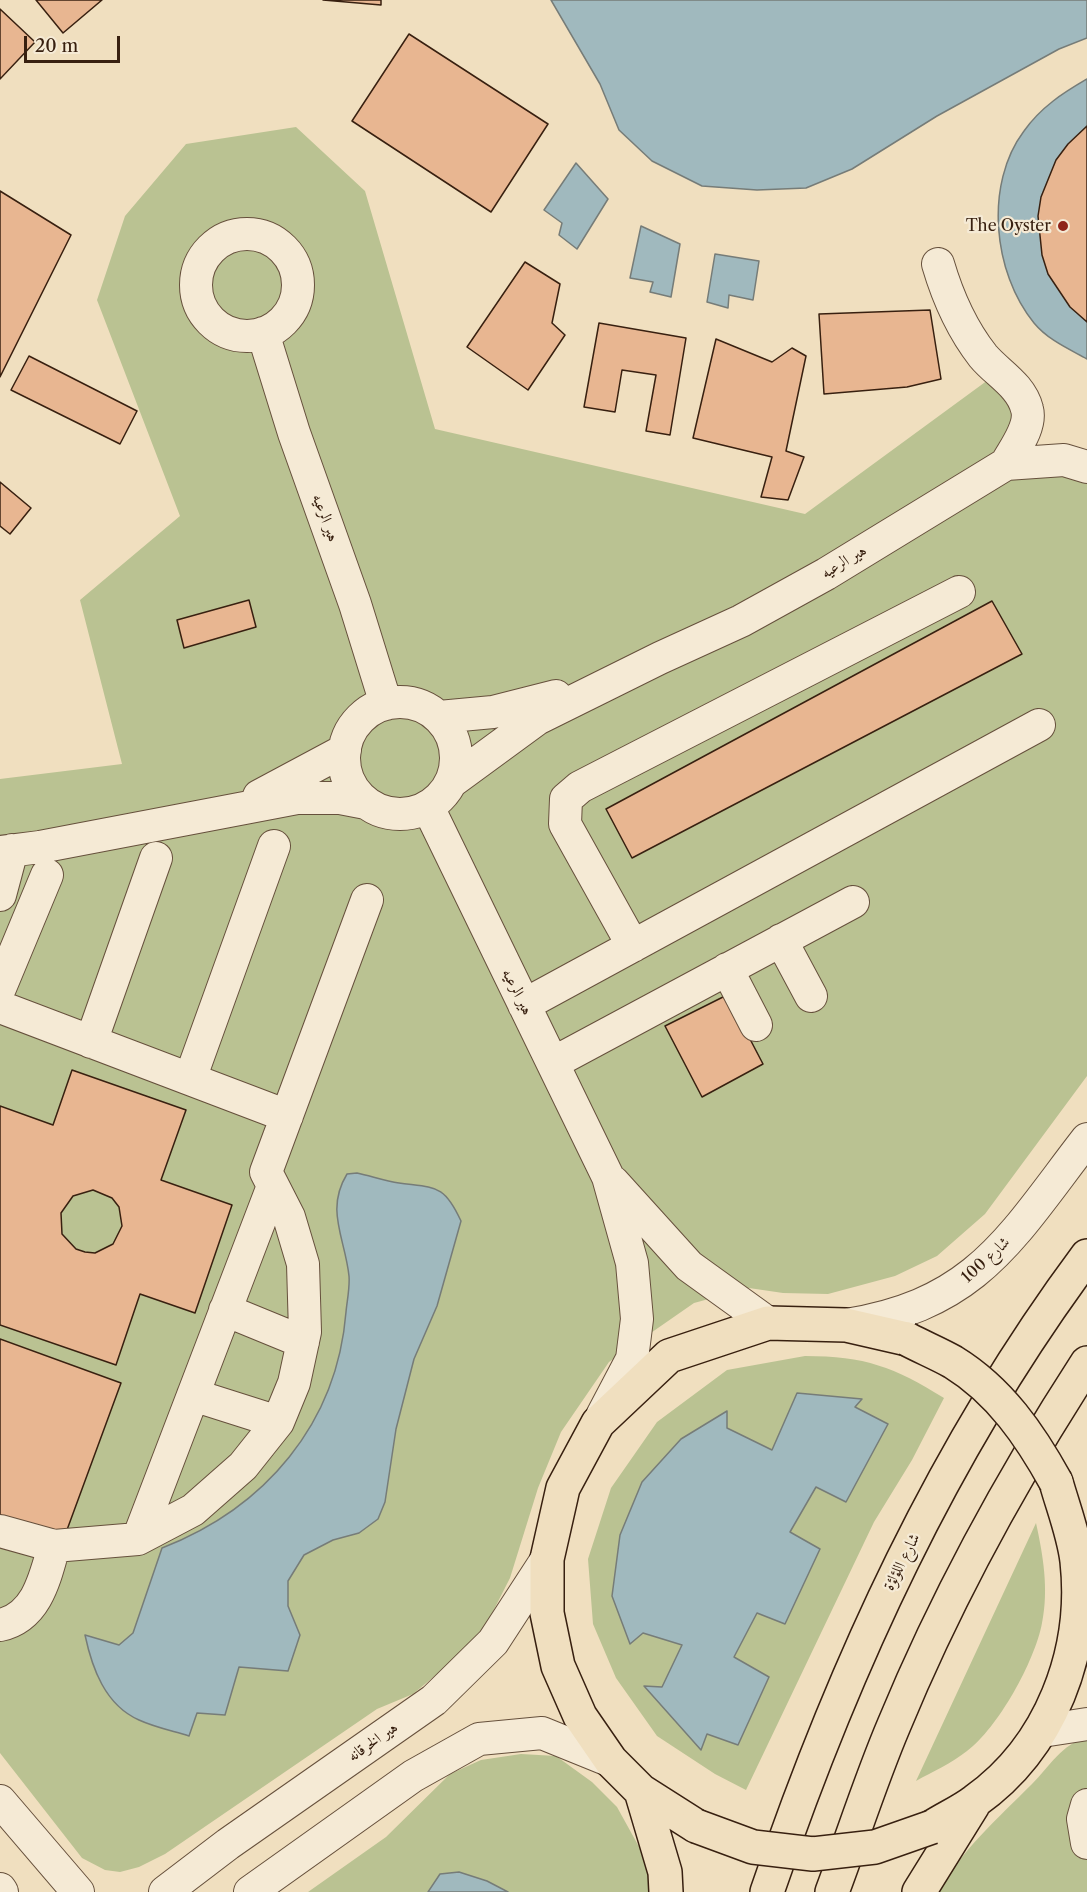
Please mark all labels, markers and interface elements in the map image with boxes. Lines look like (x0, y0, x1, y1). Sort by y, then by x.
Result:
scale bar (27, 24, 123, 62)
text: 20 m (35, 35, 78, 57)
place label: The Oyster (966, 216, 1051, 236)
marker: The Oyster (1056, 219, 1070, 233)
street label: هير الرعيه (308, 491, 342, 545)
street label: هير الرعيه (818, 541, 870, 583)
street label: هير الرعيه (497, 966, 537, 1018)
street label: شارع 100 (958, 1233, 1014, 1287)
street label: شارع اللؤلؤة (879, 1530, 925, 1594)
street label: هير الخرقانه (344, 1718, 402, 1766)

